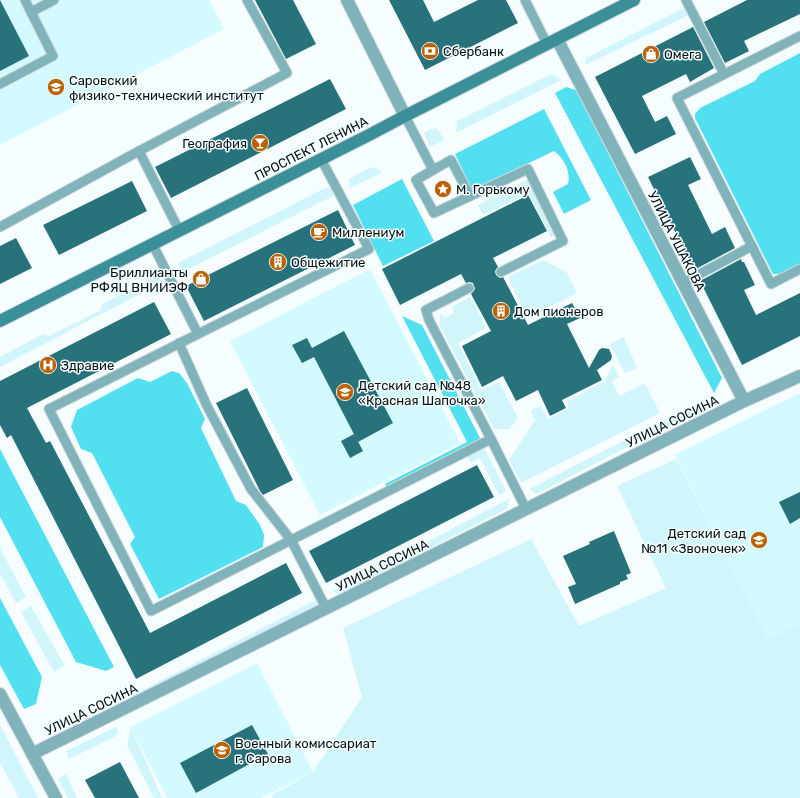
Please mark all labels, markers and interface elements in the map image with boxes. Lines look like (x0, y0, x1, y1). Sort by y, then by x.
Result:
bank icon: Сбербанк (420, 41, 440, 61)
place label: Сбербанк (443, 44, 504, 59)
shop icon: Омега (641, 44, 661, 64)
place label: Омега (664, 47, 702, 62)
place label: Саровский физико-технический институт (69, 73, 264, 103)
school or university icon: Саровский физико-технический институт (46, 77, 66, 97)
street label: ПРОСПЕКТ ЛЕНИНА (252, 113, 371, 184)
bar icon: География (250, 133, 270, 153)
place label: География (182, 136, 247, 151)
place icon: М. Горькому (433, 179, 453, 199)
place label: М. Горькому (456, 182, 530, 197)
street label: УЛИЦА УШАКОВА (645, 189, 708, 294)
cafe icon: Миллениум (309, 222, 329, 242)
place label: Миллениум (332, 225, 404, 240)
building icon: Общежитие (268, 252, 288, 272)
place label: Общежитие (291, 255, 365, 270)
place label: Бриллианты РФЯЦ ВНИИЭФ (90, 265, 188, 295)
shop icon: Бриллианты РФЯЦ ВНИИЭФ (191, 269, 211, 289)
building icon: Дом пионеров (491, 301, 511, 321)
place label: Дом пионеров (514, 304, 604, 319)
hospital icon: Здравие (38, 355, 58, 375)
place label: Здравие (61, 358, 114, 373)
place label: Детский сад №48 «Красная Шапочка» (358, 378, 486, 408)
school or university icon: Детский сад №48 «Красная Шапочка» (335, 382, 355, 402)
street label: УЛИЦА СОСИНА (623, 392, 721, 450)
place label: Детский сад №11 «Звоночек» (641, 526, 746, 556)
school or university icon: Детский сад №11 «Звоночек» (749, 530, 769, 550)
street label: УЛИЦА СОСИНА (333, 536, 431, 594)
street label: УЛИЦА СОСИНА (42, 680, 140, 738)
place label: Военный комиссариат г. Сарова (235, 736, 377, 766)
school or university icon: Военный комиссариат г. Сарова (212, 740, 232, 760)

